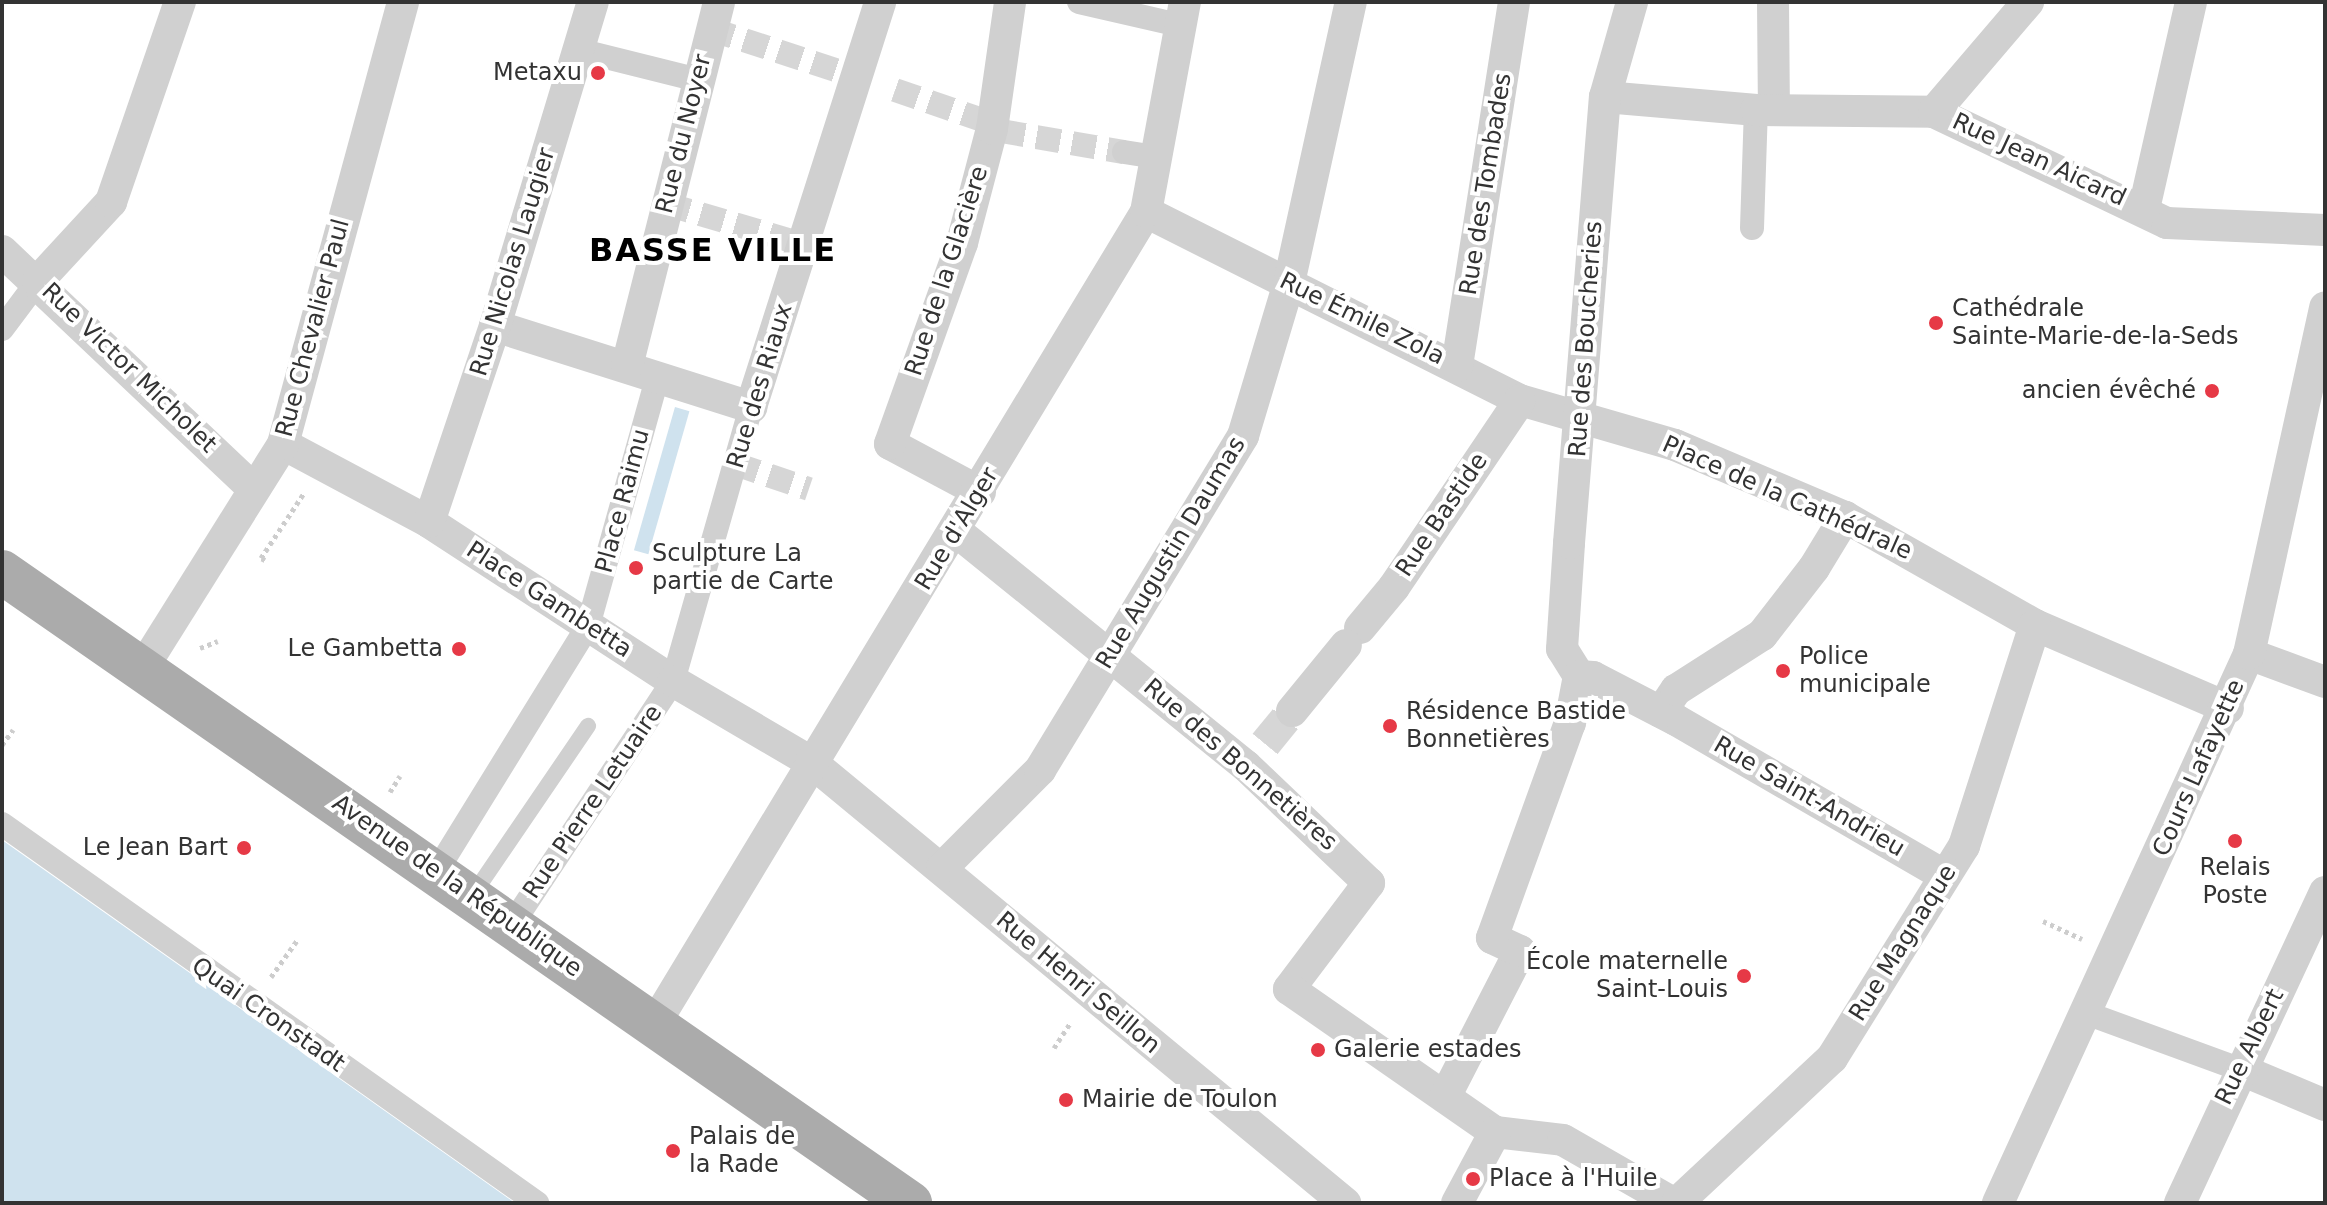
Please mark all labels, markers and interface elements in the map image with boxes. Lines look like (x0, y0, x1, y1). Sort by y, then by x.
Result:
street label: Rue du Noyer (650, 52, 718, 216)
place label: Metaxu (493, 59, 582, 87)
marker: Metaxu (589, 64, 607, 82)
street label: Rue des Tombades (1454, 71, 1518, 297)
street label: Rue Jean Aicard (1948, 107, 2130, 213)
street label: Rue Nicolas Laugier (465, 144, 561, 380)
street label: Rue de la Glacière (900, 163, 994, 379)
street label: Rue Chevalier Paul (270, 216, 356, 440)
street label: Rue des Boucheries (1563, 220, 1609, 458)
district label: BASSE VILLE (589, 231, 837, 269)
street label: Rue Émile Zola (1275, 267, 1449, 371)
street label: Rue Victor Micholet (36, 277, 222, 459)
place label: Cathédrale Sainte-Marie-de-la-Seds (1952, 295, 2238, 351)
street label: Rue des Riaux (721, 300, 799, 472)
marker: Cathédrale Sainte-Marie-de-la-Seds (1927, 314, 1945, 332)
place label: ancien évêché (2022, 377, 2196, 405)
marker: ancien évêché (2203, 382, 2221, 400)
street label: Place Raimu (590, 426, 656, 576)
street label: Place de la Cathédrale (1658, 430, 1916, 566)
street label: Rue Augustin Daumas (1090, 432, 1252, 674)
street label: Rue Bastide (1390, 448, 1494, 582)
street label: Rue d'Alger (909, 462, 1005, 596)
street label: Place Gambetta (461, 536, 637, 664)
place label: Sculpture La partie de Carte (652, 540, 833, 596)
marker: Sculpture La partie de Carte (627, 559, 645, 577)
place label: Le Gambetta (287, 635, 443, 663)
marker: Le Gambetta (450, 640, 468, 658)
place label: Police municipale (1799, 643, 1931, 699)
marker: Police municipale (1774, 662, 1792, 680)
street label: Rue des Bonnetières (1137, 673, 1343, 857)
street label: Cours Lafayette (2147, 675, 2251, 861)
place label: Résidence Bastide Bonnetières (1406, 698, 1626, 754)
street label: Rue Pierre Letuaire (517, 700, 669, 904)
marker: Résidence Bastide Bonnetières (1381, 717, 1399, 735)
street label: Rue Saint-Andrieu (1708, 731, 1910, 863)
street label: Avenue de la République (327, 789, 587, 983)
marker: Relais Poste (2226, 832, 2244, 850)
place label: Le Jean Bart (83, 834, 228, 862)
marker: Le Jean Bart (235, 839, 253, 857)
place label: Relais Poste (2200, 854, 2270, 910)
street label: Rue Magnaque (1843, 859, 1963, 1027)
street label: Rue Henri Seillon (990, 906, 1166, 1060)
place label: École maternelle Saint-Louis (1526, 948, 1728, 1004)
street label: Quai Cronstadt (186, 951, 350, 1079)
marker: École maternelle Saint-Louis (1735, 967, 1753, 985)
street label: Rue Albert (2210, 984, 2290, 1110)
place label: Galerie estades (1334, 1036, 1522, 1064)
marker: Galerie estades (1309, 1041, 1327, 1059)
place label: Mairie de Toulon (1082, 1086, 1278, 1114)
marker: Mairie de Toulon (1057, 1091, 1075, 1109)
place label: Palais de la Rade (689, 1123, 795, 1179)
marker: Palais de la Rade (664, 1142, 682, 1160)
place label: Place à l'Huile (1489, 1165, 1657, 1193)
marker: Place à l'Huile (1464, 1170, 1482, 1188)

